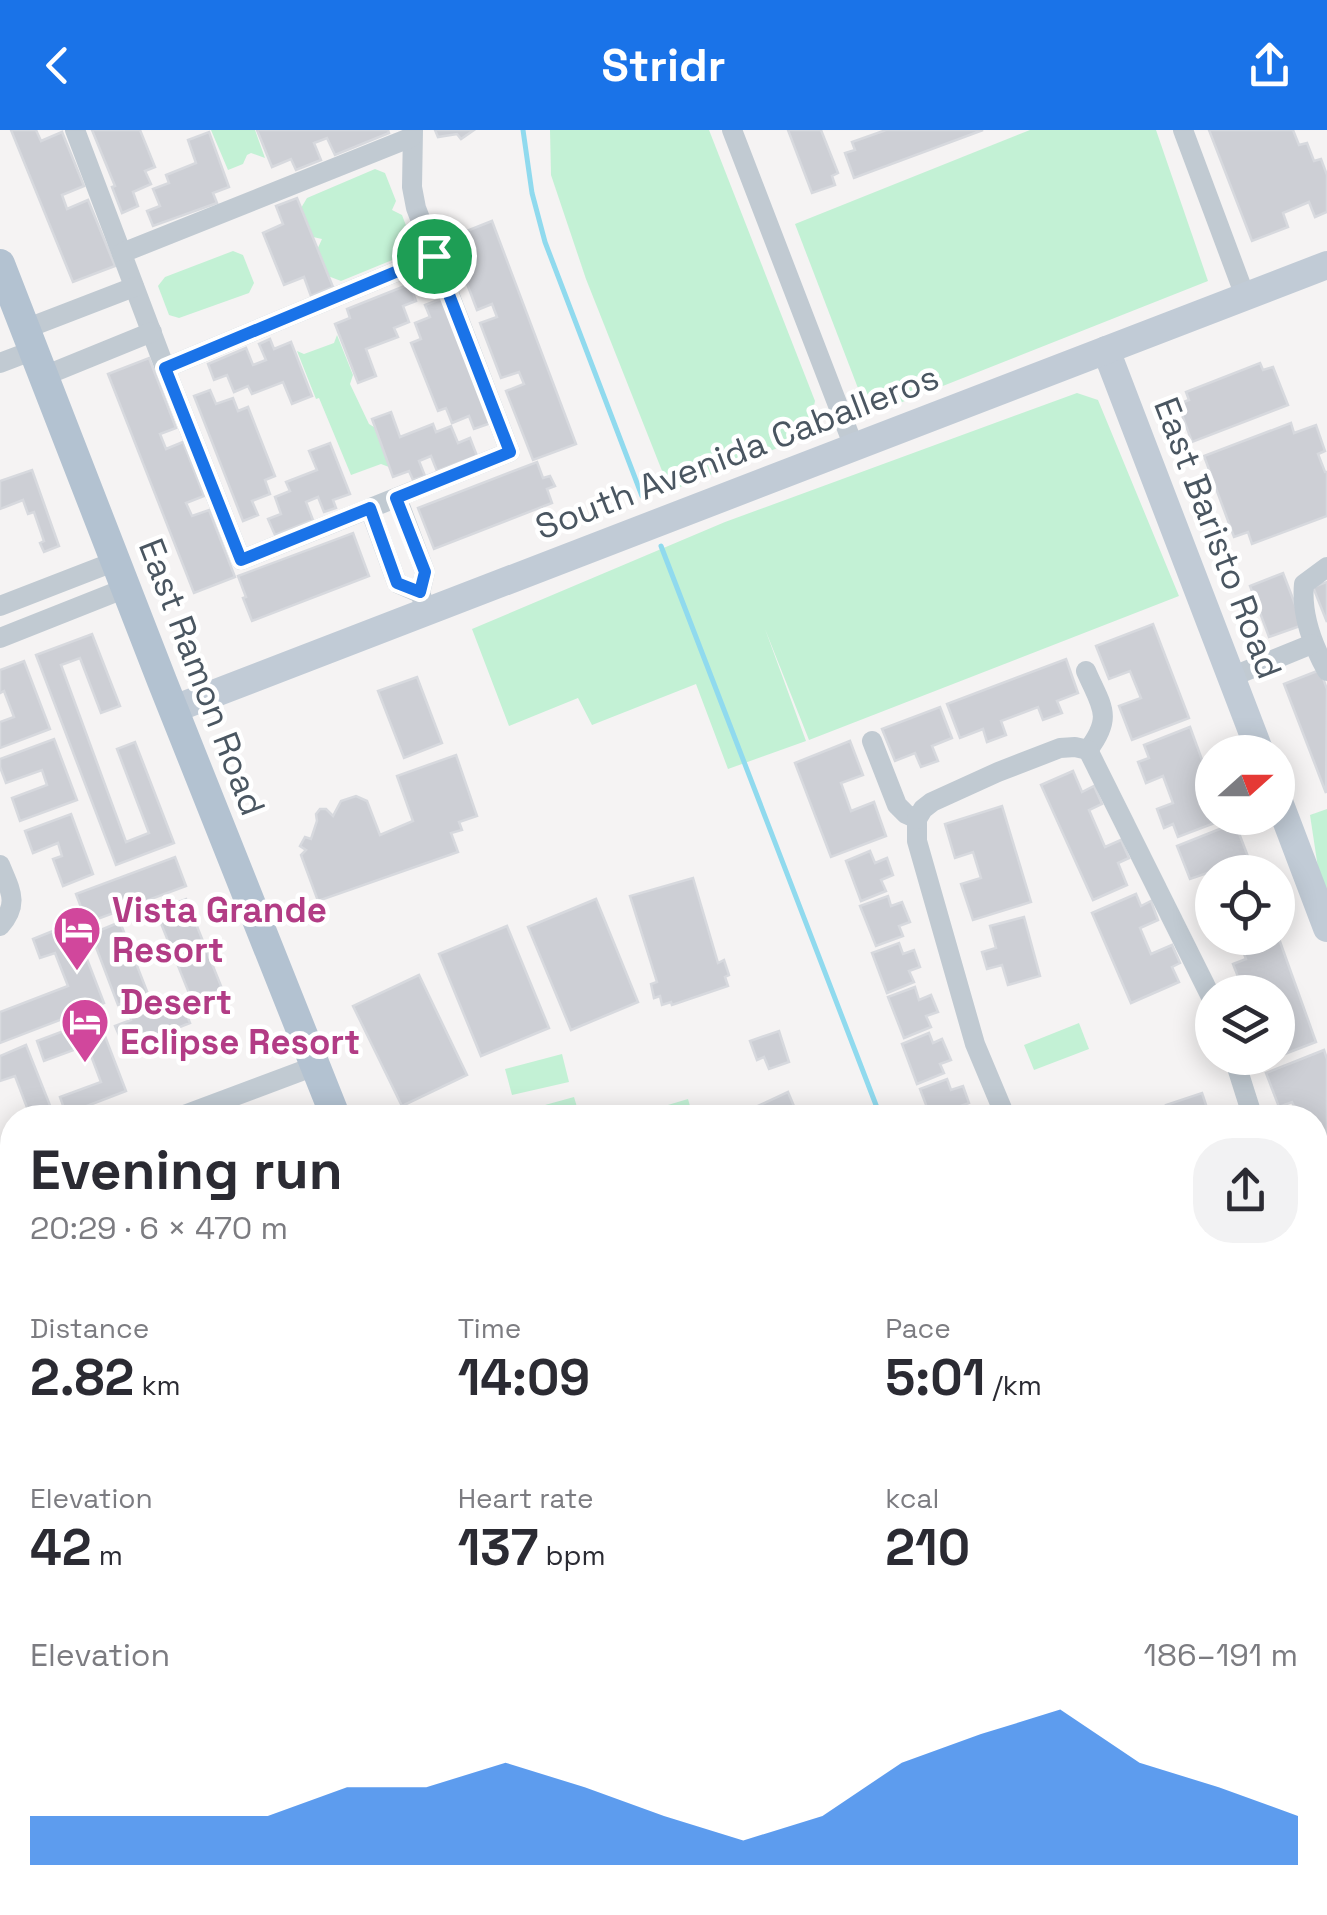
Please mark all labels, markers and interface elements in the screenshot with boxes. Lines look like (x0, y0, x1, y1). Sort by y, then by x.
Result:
text: Stridr (601, 37, 726, 94)
icon: back (30, 38, 85, 93)
icon: share (1242, 38, 1297, 93)
pin (392, 214, 477, 299)
icon: arrive (407, 229, 462, 284)
street label: South Avenida Caballeros (529, 355, 945, 549)
street label: East Baristo Road (1144, 391, 1292, 685)
street label: East Ramon Road (129, 532, 275, 822)
north arrow (1195, 735, 1295, 835)
map controls (1195, 735, 1295, 1075)
button: locate (1195, 855, 1295, 955)
place label: Vista Grande Resort (112, 888, 327, 972)
hotel icon: Vista Grande Resort (51, 904, 103, 972)
button: layers (1195, 975, 1295, 1075)
place label: Desert Eclipse Resort (120, 980, 360, 1064)
hotel icon: Desert Eclipse Resort (59, 996, 111, 1064)
text: Evening run (30, 1135, 343, 1205)
button: share (1193, 1138, 1298, 1243)
text: 20:29 · 6 × 470 m (30, 1208, 288, 1248)
text: Distance (30, 1310, 149, 1346)
text: Time (458, 1310, 521, 1346)
text: Pace (885, 1310, 951, 1346)
text: 2.82 (30, 1346, 134, 1410)
text: 14:09 (458, 1346, 590, 1410)
text: 5:01 (885, 1346, 985, 1410)
text: km (134, 1367, 181, 1403)
text: /km (985, 1367, 1042, 1403)
text: Elevation (30, 1480, 153, 1516)
text: Heart rate (458, 1480, 594, 1516)
text: kcal (885, 1480, 939, 1516)
text: 42 (30, 1516, 92, 1580)
text: 137 (458, 1516, 538, 1580)
text: 210 (885, 1516, 970, 1580)
text: m (92, 1537, 123, 1573)
text: bpm (538, 1537, 606, 1573)
text: Elevation (30, 1635, 170, 1675)
text: 186–191 m (1144, 1635, 1298, 1675)

